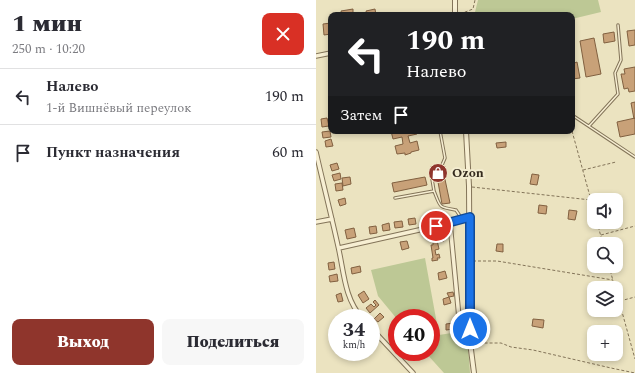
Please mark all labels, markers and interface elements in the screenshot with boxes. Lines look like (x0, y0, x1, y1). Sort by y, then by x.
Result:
text: 1 мин (12, 6, 82, 42)
button: close (262, 13, 304, 55)
text: 190 m (406, 19, 485, 62)
icon: left (340, 28, 392, 80)
text: 250 m · 10:20 (12, 39, 85, 59)
text: Налево (406, 58, 466, 85)
text: Налево (46, 75, 99, 98)
text: 190 m (265, 85, 304, 108)
icon: left (12, 86, 34, 108)
text: 1-й Вишнёвый переулок (46, 98, 191, 118)
text: Затем (340, 104, 382, 127)
icon: arrive (390, 104, 412, 126)
text: Пункт назначения (46, 141, 180, 164)
text: 60 m (272, 141, 304, 164)
icon: arrive (12, 142, 34, 164)
shop icon: Ozon (427, 162, 449, 184)
place label: Ozon (452, 163, 484, 183)
map controls (587, 193, 623, 361)
button: sound (587, 193, 623, 229)
pin (419, 209, 453, 243)
icon: arrive (425, 215, 447, 237)
button: search (587, 237, 623, 273)
button: layers (587, 281, 623, 317)
position arrow (449, 308, 491, 350)
speed limit sign: 40 (388, 309, 440, 361)
text: 34 (343, 315, 365, 345)
button: Выход (12, 319, 154, 365)
button: Поделиться (162, 319, 304, 365)
button: + (587, 325, 623, 361)
text: km/h (343, 337, 365, 353)

